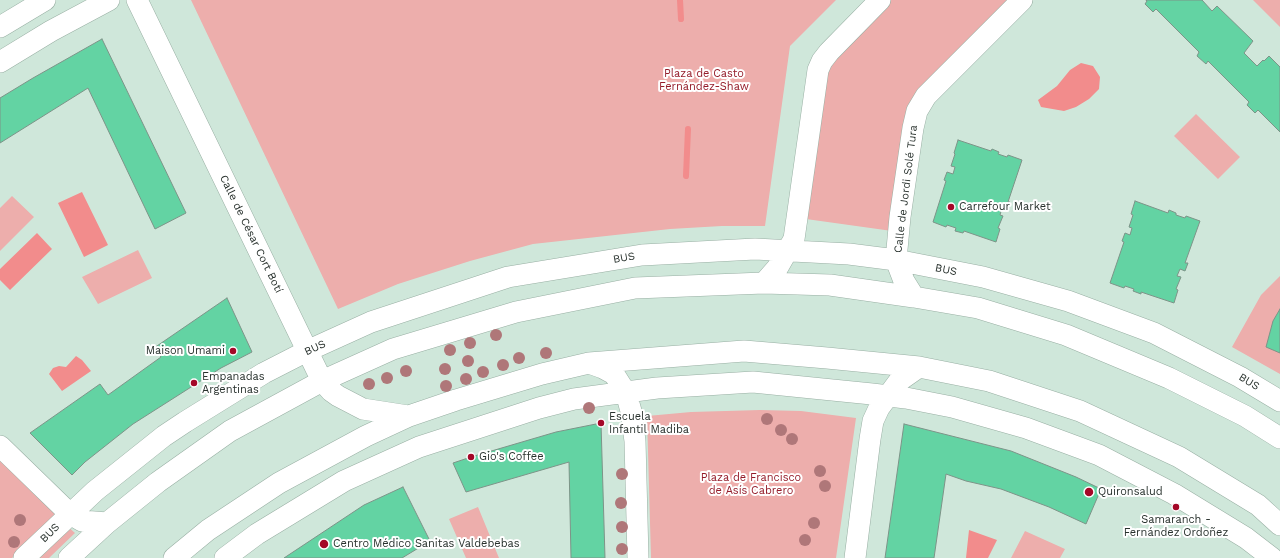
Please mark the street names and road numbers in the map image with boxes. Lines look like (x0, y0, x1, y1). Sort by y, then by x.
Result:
street label: Calle de Jordi Solé Tura (892, 124, 920, 254)
street label: Calle de César Cort Botí (217, 173, 285, 295)
street label: BUS (612, 250, 636, 266)
street label: BUS (934, 261, 958, 279)
street label: BUS (302, 337, 328, 359)
street label: BUS (1236, 371, 1262, 393)
street label: BUS (37, 521, 63, 545)

